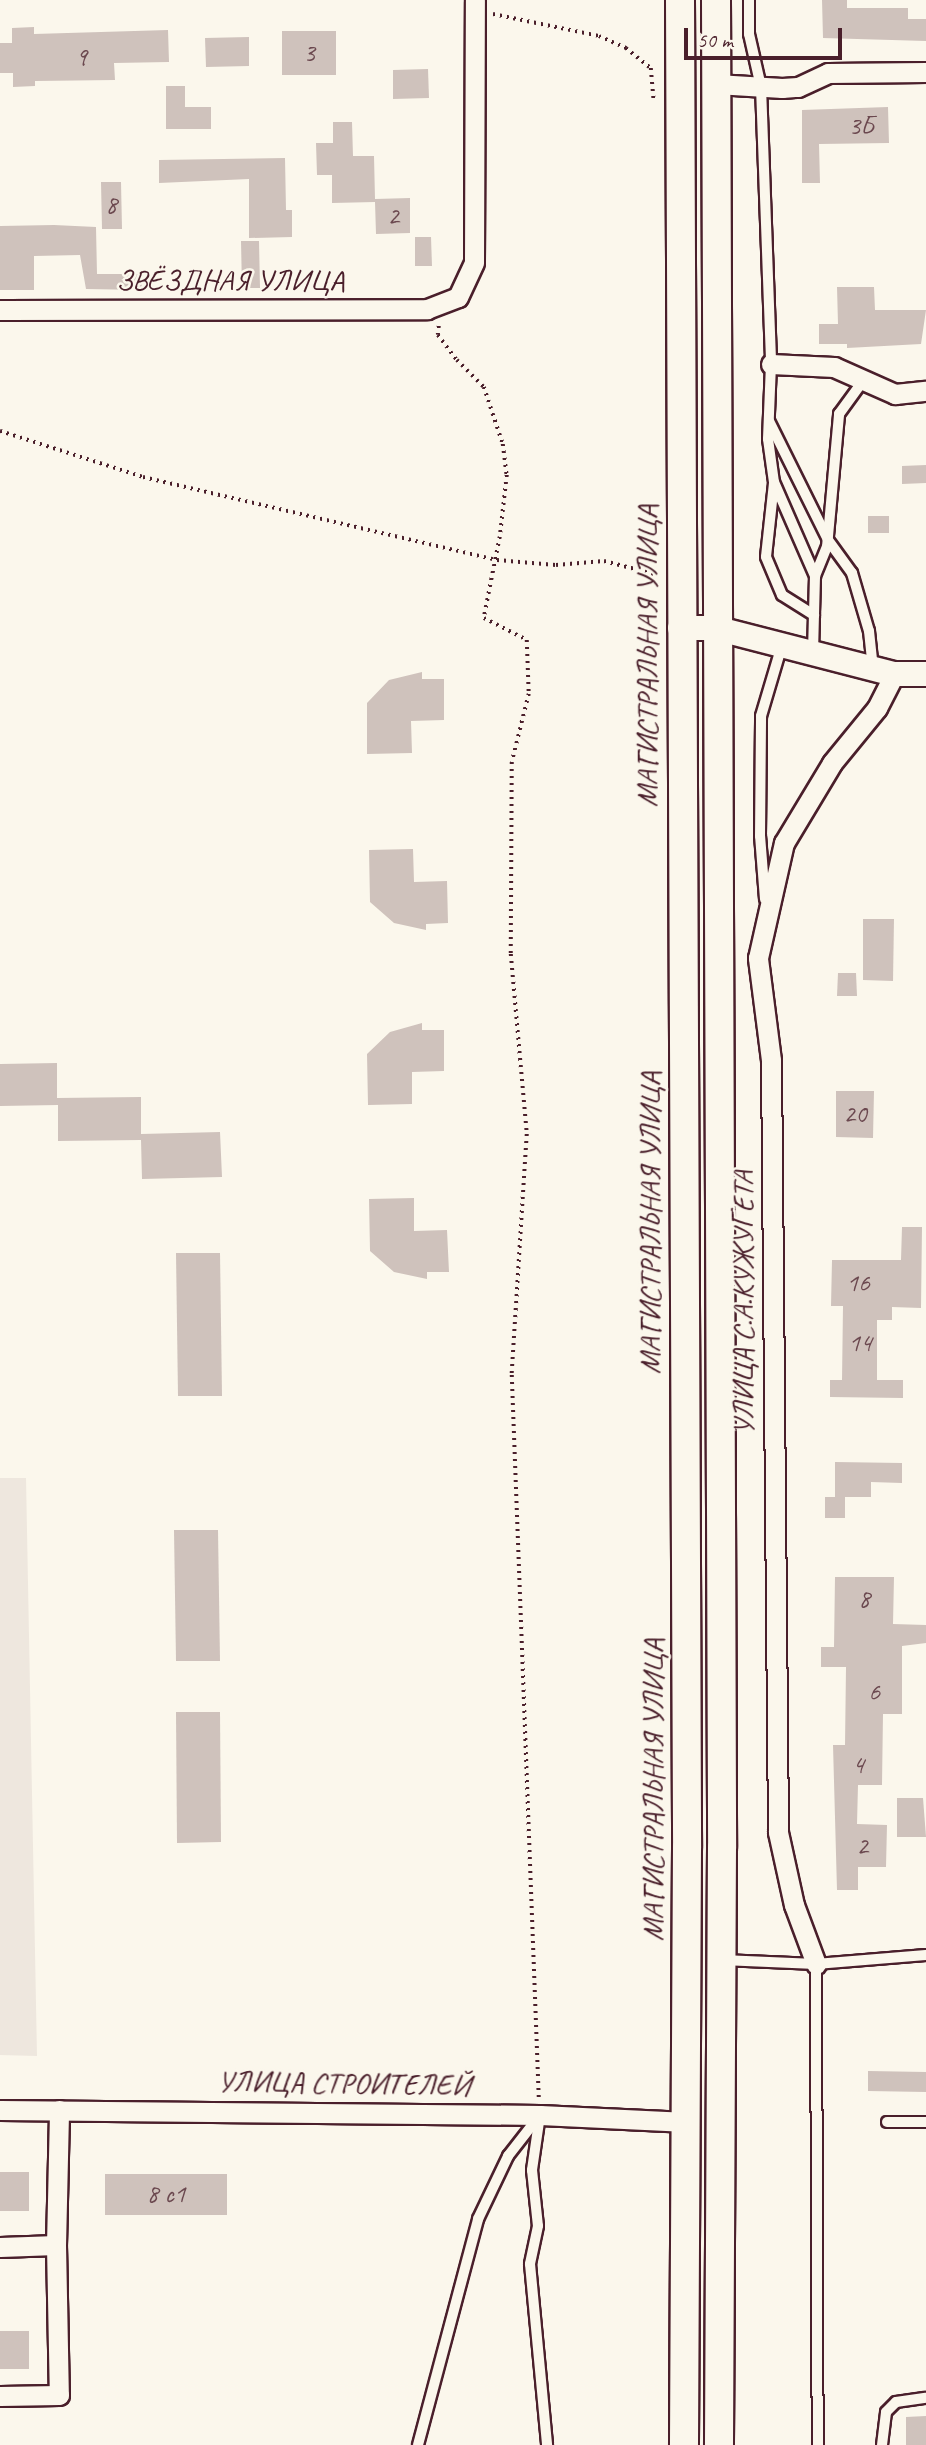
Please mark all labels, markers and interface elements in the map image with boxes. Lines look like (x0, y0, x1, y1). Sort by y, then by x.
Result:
scale bar (688, 14, 846, 58)
text: 50 m (697, 27, 733, 53)
house number: 3 (303, 37, 315, 69)
house number: 9 (75, 41, 87, 73)
house number: 3Б (849, 110, 873, 142)
house number: 8 (105, 189, 117, 221)
house number: 2 (387, 200, 399, 232)
street label: ЗВЁЗДНАЯ УЛИЦА (117, 262, 343, 298)
street label: МАГИСТРАЛЬНАЯ УЛИЦА (629, 506, 665, 806)
street label: МАГИСТРАЛЬНАЯ УЛИЦА (632, 1073, 668, 1373)
house number: 20 (843, 1098, 867, 1130)
street label: УЛИЦА С.А.КУЖУГЕТА (725, 1171, 761, 1435)
house number: 16 (846, 1267, 870, 1299)
house number: 14 (848, 1327, 872, 1359)
house number: 8 (858, 1583, 870, 1615)
street label: МАГИСТРАЛЬНАЯ УЛИЦА (635, 1640, 671, 1940)
house number: 6 (868, 1676, 880, 1708)
house number: 4 (852, 1749, 864, 1781)
house number: 2 (856, 1830, 868, 1862)
street label: УЛИЦА СТРОИТЕЛЕЙ (218, 2063, 470, 2103)
house number: 8 с1 (147, 2178, 185, 2210)

